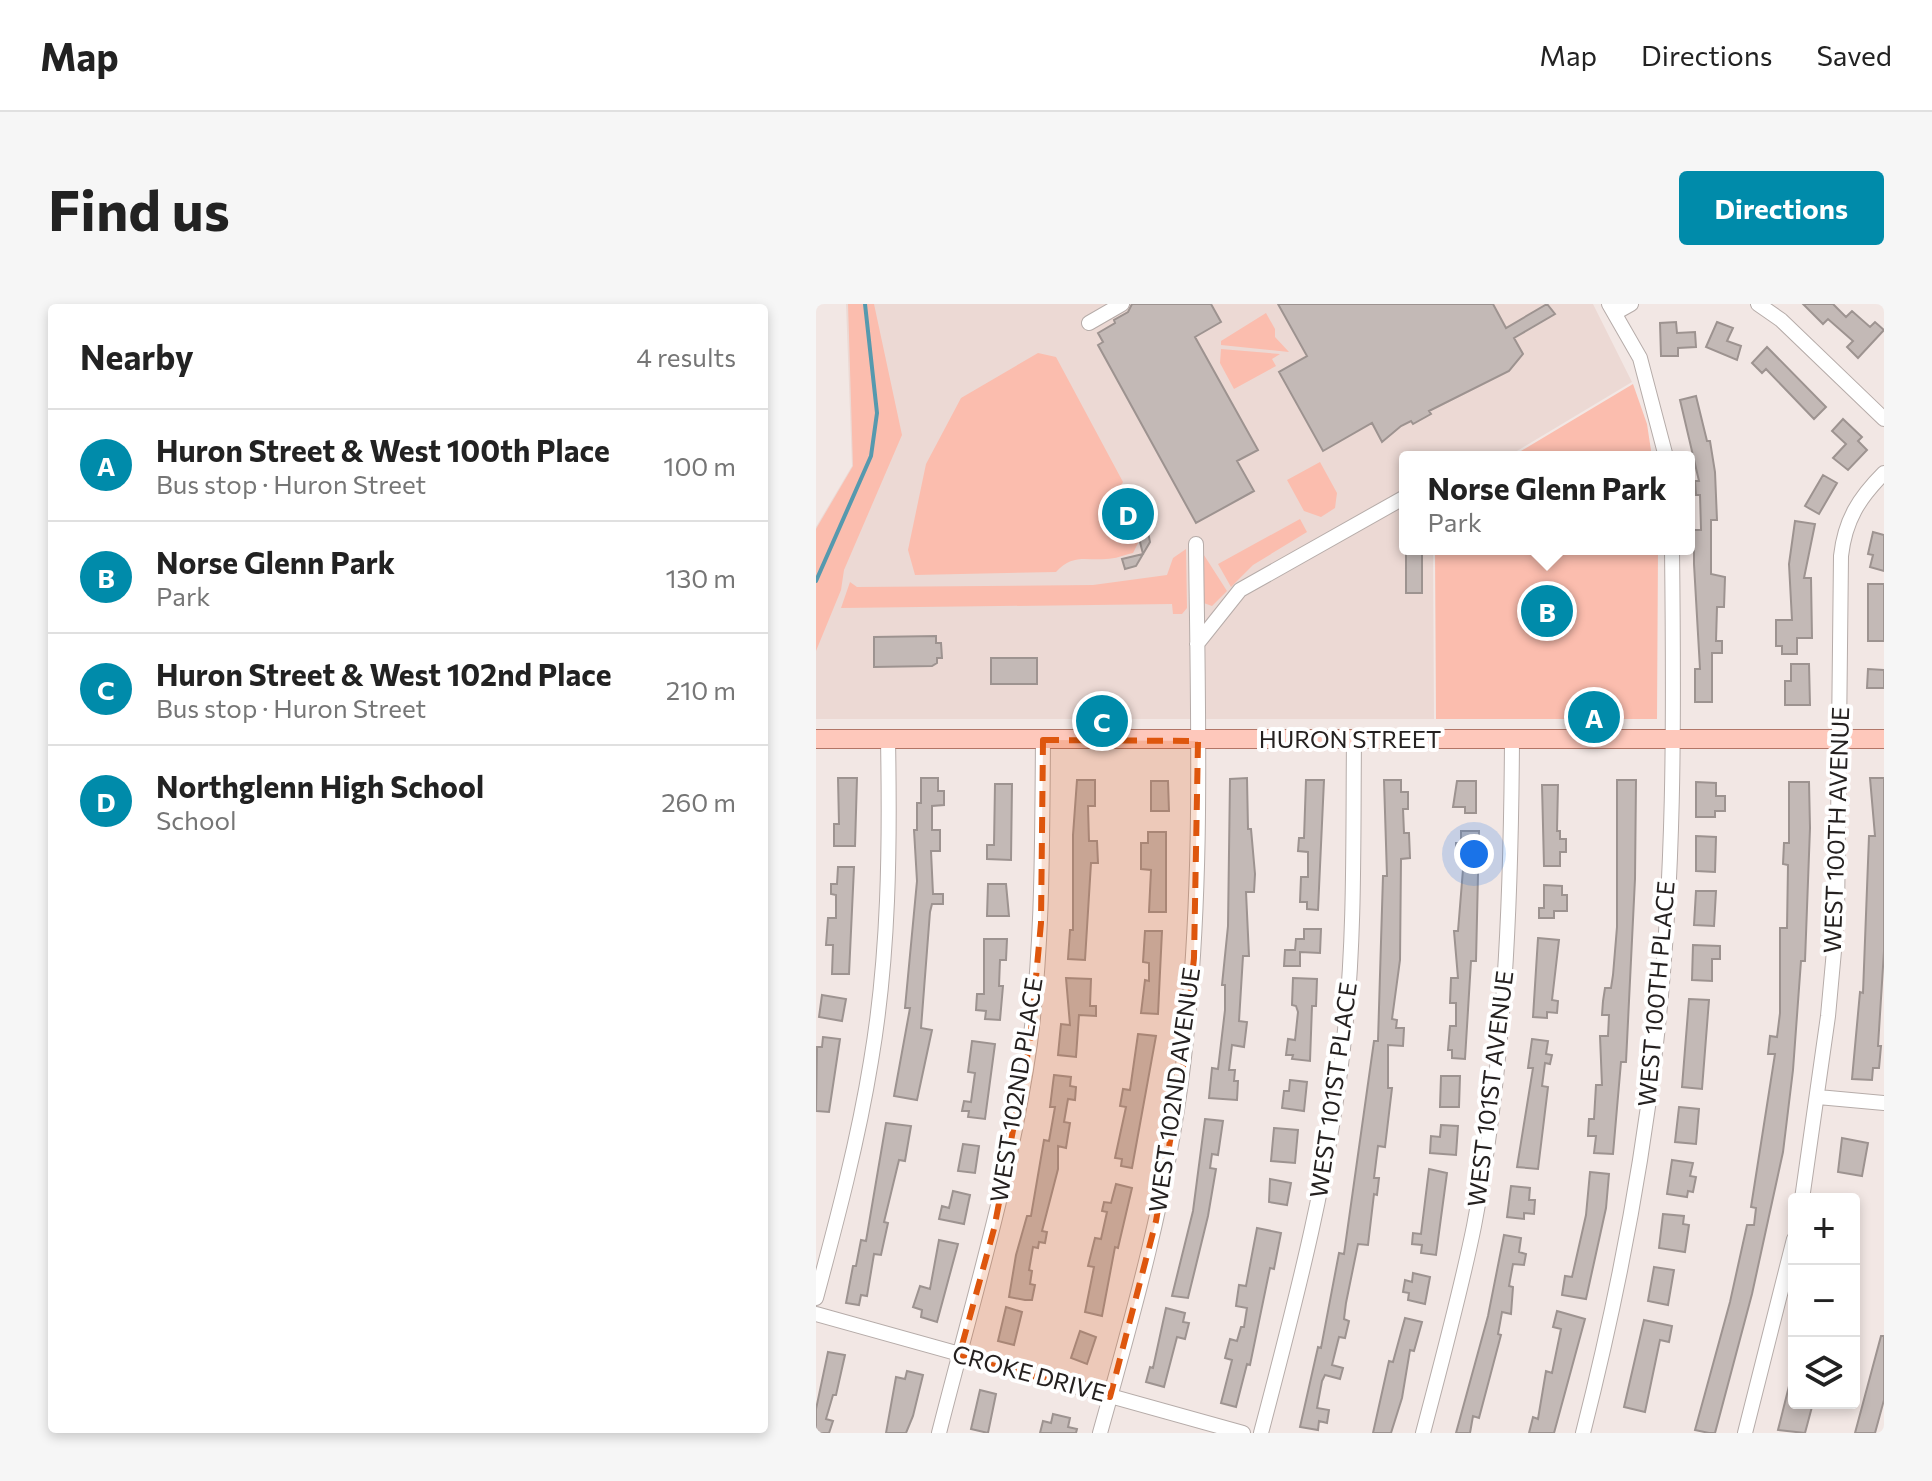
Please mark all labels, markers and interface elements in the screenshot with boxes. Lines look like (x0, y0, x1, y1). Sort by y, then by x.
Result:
text: Map (40, 32, 119, 79)
text: Map (1539, 38, 1597, 72)
text: Directions (1641, 38, 1772, 72)
text: Saved (1816, 38, 1892, 72)
button: Directions (1679, 171, 1884, 245)
text: Find us (48, 174, 230, 243)
text: Nearby (80, 335, 194, 377)
text: 4 results (636, 341, 736, 372)
text: Huron Street & West 100th Place (156, 431, 610, 468)
text: A (97, 450, 115, 481)
text: 100 m (663, 450, 736, 481)
popup (1399, 451, 1695, 555)
text: Bus stop · Huron Street (156, 468, 426, 499)
text: Norse Glenn Park (1427, 469, 1667, 506)
pin: D (1102, 484, 1154, 544)
text: Park (1427, 506, 1482, 537)
text: Norse Glenn Park (156, 543, 395, 580)
text: B (97, 562, 115, 593)
text: 130 m (665, 562, 736, 593)
text: Park (156, 580, 210, 611)
pin: B (1521, 581, 1573, 641)
text: Huron Street & West 102nd Place (156, 655, 612, 692)
text: C (97, 674, 115, 705)
text: 210 m (666, 674, 736, 705)
pin: A (1568, 687, 1620, 747)
pin: C (1076, 691, 1128, 751)
text: Bus stop · Huron Street (156, 692, 426, 723)
street label: WEST 100TH AVENUE (1817, 706, 1854, 954)
street label: HURON STREET (1259, 724, 1441, 753)
text: Northglenn High School (156, 767, 484, 804)
text: D (96, 786, 116, 817)
text: 260 m (661, 786, 736, 817)
text: School (156, 804, 237, 835)
your location (1454, 834, 1494, 874)
street label: WEST 100TH PLACE (1631, 880, 1680, 1108)
street label: WEST 102ND AVENUE (1142, 965, 1205, 1214)
street label: WEST 101ST AVENUE (1461, 969, 1518, 1209)
street label: WEST 102ND PLACE (983, 975, 1048, 1204)
street label: WEST 101ST PLACE (1303, 980, 1362, 1200)
map controls (1788, 1193, 1860, 1409)
button: + (1788, 1193, 1860, 1265)
button: − (1788, 1265, 1860, 1337)
button: layers (1788, 1337, 1860, 1409)
street label: CROKE DRIVE (949, 1338, 1109, 1407)

